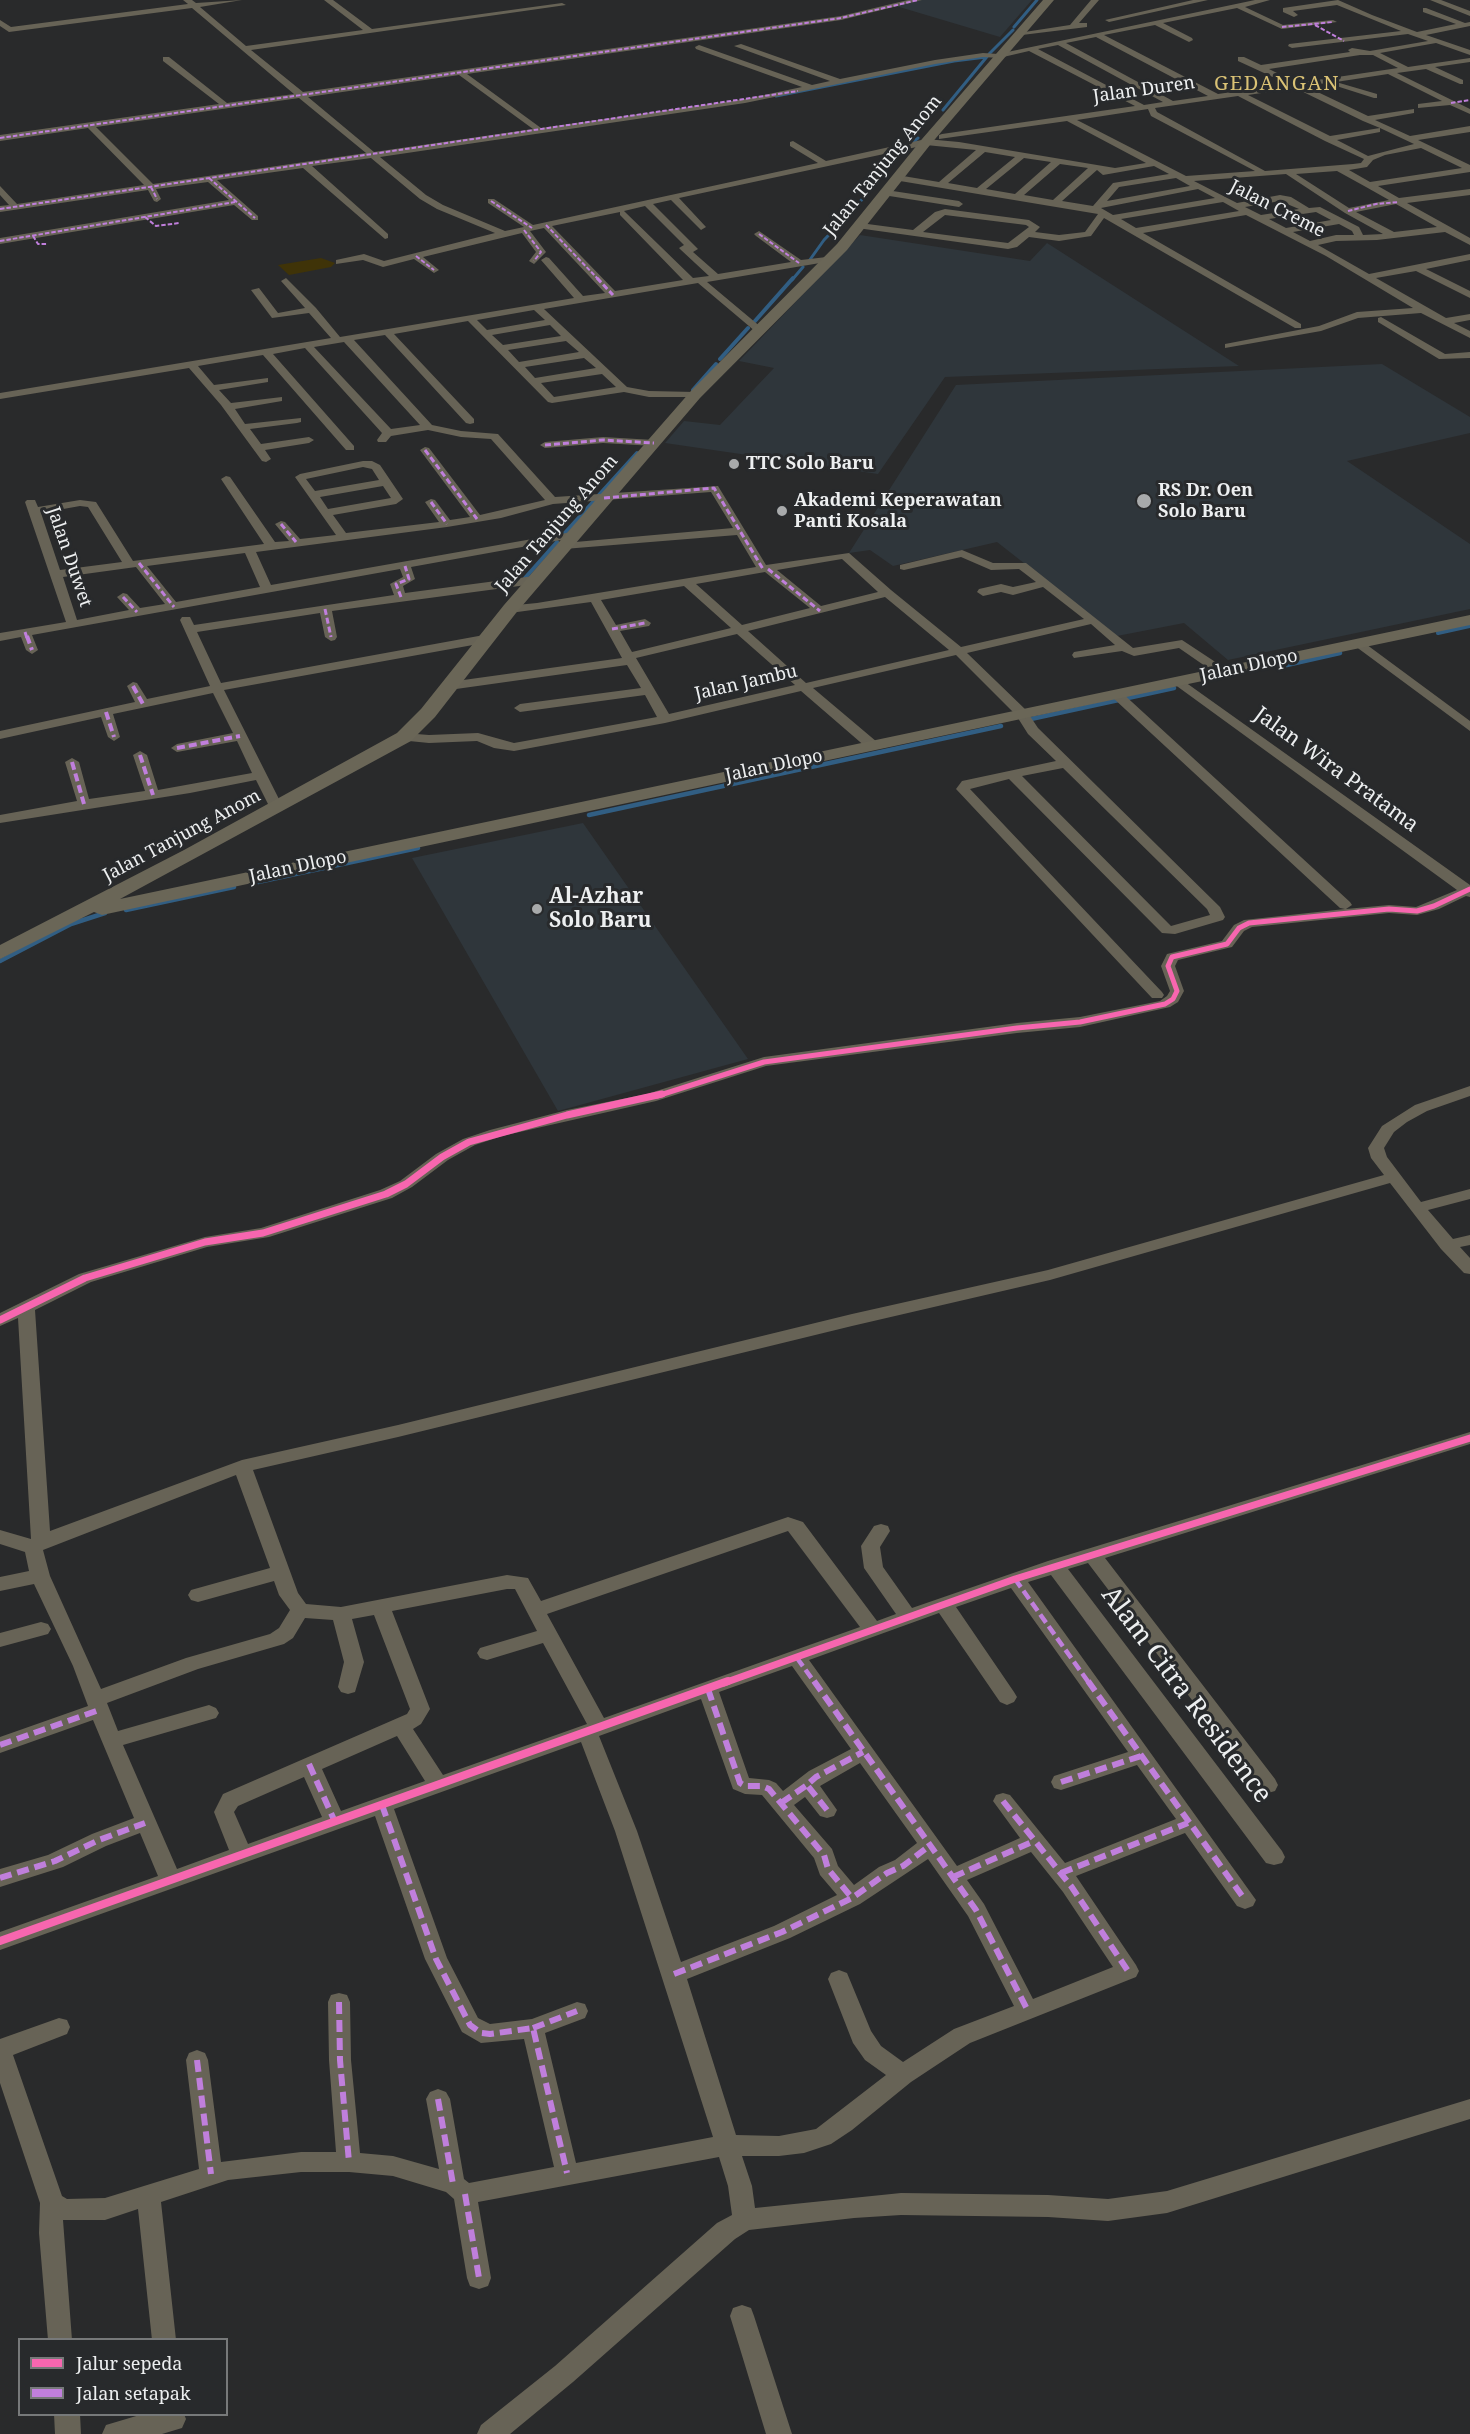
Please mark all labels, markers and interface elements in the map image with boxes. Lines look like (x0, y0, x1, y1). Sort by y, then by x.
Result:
street label: Jalan Duren (1092, 72, 1196, 108)
district label: GEDANGAN (1214, 72, 1340, 96)
street label: Jalan Tanjung Anom (819, 91, 947, 241)
street label: Jalan Creme (1226, 176, 1328, 242)
street label: Jalan Tanjung Anom (491, 451, 623, 597)
place label: TTC Solo Baru (746, 453, 874, 475)
marker: TTC Solo Baru (727, 457, 741, 471)
place label: RS Dr. Oen Solo Baru (1158, 480, 1253, 522)
place label: Akademi Keperawatan Panti Kosala (794, 490, 1002, 532)
marker: RS Dr. Oen Solo Baru (1135, 492, 1153, 510)
street label: Jalan Duwet (42, 504, 96, 610)
marker: Akademi Keperawatan Panti Kosala (775, 504, 789, 518)
street label: Jalan Dlopo (1198, 645, 1300, 687)
street label: Jalan Jambu (693, 661, 799, 705)
street label: Jalan Wira Pratama (1249, 702, 1423, 838)
street label: Jalan Dlopo (723, 745, 825, 787)
street label: Jalan Tanjung Anom (100, 785, 264, 887)
street label: Jalan Dlopo (247, 846, 349, 888)
place label: Al-Azhar Solo Baru (549, 884, 652, 934)
marker: Al-Azhar Solo Baru (530, 902, 544, 916)
street label: Alam Citra Residence (1094, 1580, 1278, 1810)
legend (18, 2338, 228, 2416)
text: Jalur sepeda (76, 2351, 182, 2375)
text: Jalan setapak (76, 2381, 191, 2405)

